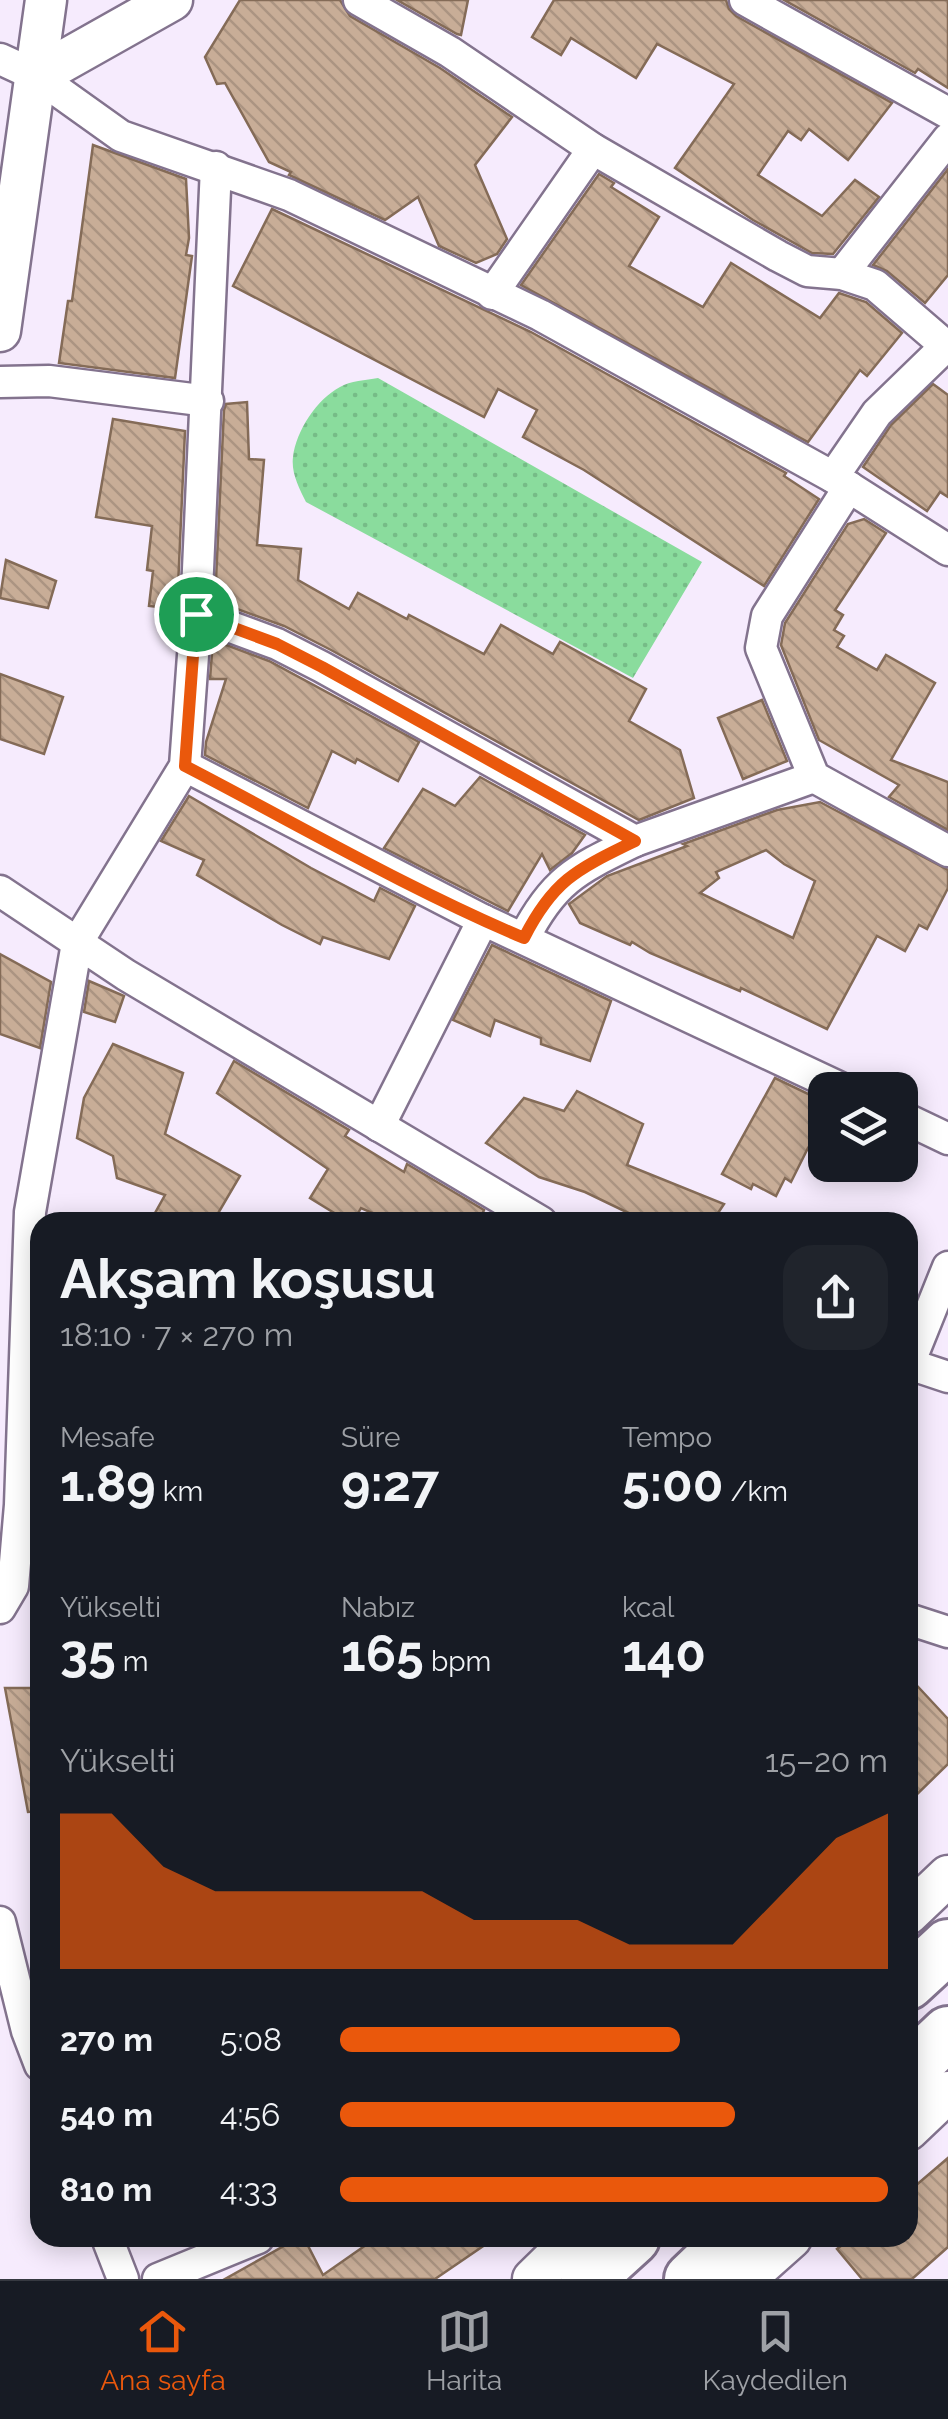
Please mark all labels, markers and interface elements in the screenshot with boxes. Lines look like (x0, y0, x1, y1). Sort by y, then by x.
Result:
pin (154, 572, 239, 657)
icon: arrive (169, 587, 224, 642)
map controls (808, 1072, 918, 1182)
button: layers (808, 1072, 918, 1182)
button: share (783, 1245, 888, 1350)
text: Akşam koşusu (60, 1246, 436, 1311)
text: 18:10 · 7 × 270 m (60, 1316, 293, 1353)
text: Mesafe (60, 1421, 155, 1454)
text: Süre (341, 1421, 400, 1454)
text: Tempo (622, 1421, 712, 1454)
text: 1.89 (60, 1454, 156, 1513)
text: 9:27 (341, 1454, 439, 1513)
text: 5:00 (622, 1454, 723, 1513)
text: km (156, 1475, 203, 1508)
text: /km (723, 1475, 788, 1508)
text: Yükselti (60, 1591, 161, 1624)
text: Nabız (341, 1591, 415, 1624)
text: kcal (622, 1591, 674, 1624)
text: 35 (60, 1624, 116, 1683)
text: 165 (341, 1624, 424, 1683)
text: 140 (622, 1624, 706, 1683)
text: m (116, 1645, 148, 1678)
text: bpm (424, 1645, 491, 1678)
text: Yükselti (60, 1742, 176, 1779)
text: 15–20 m (765, 1742, 888, 1779)
text: 270 m (60, 2021, 153, 2058)
text: 5:08 (220, 2021, 282, 2058)
text: 540 m (60, 2096, 153, 2133)
text: 4:56 (220, 2096, 280, 2133)
text: 810 m (60, 2171, 152, 2208)
text: 4:33 (220, 2171, 278, 2208)
tab: Ana sayfa (100, 2304, 226, 2397)
tab: Harita (426, 2304, 502, 2397)
tab: Kaydedilen (703, 2304, 848, 2397)

